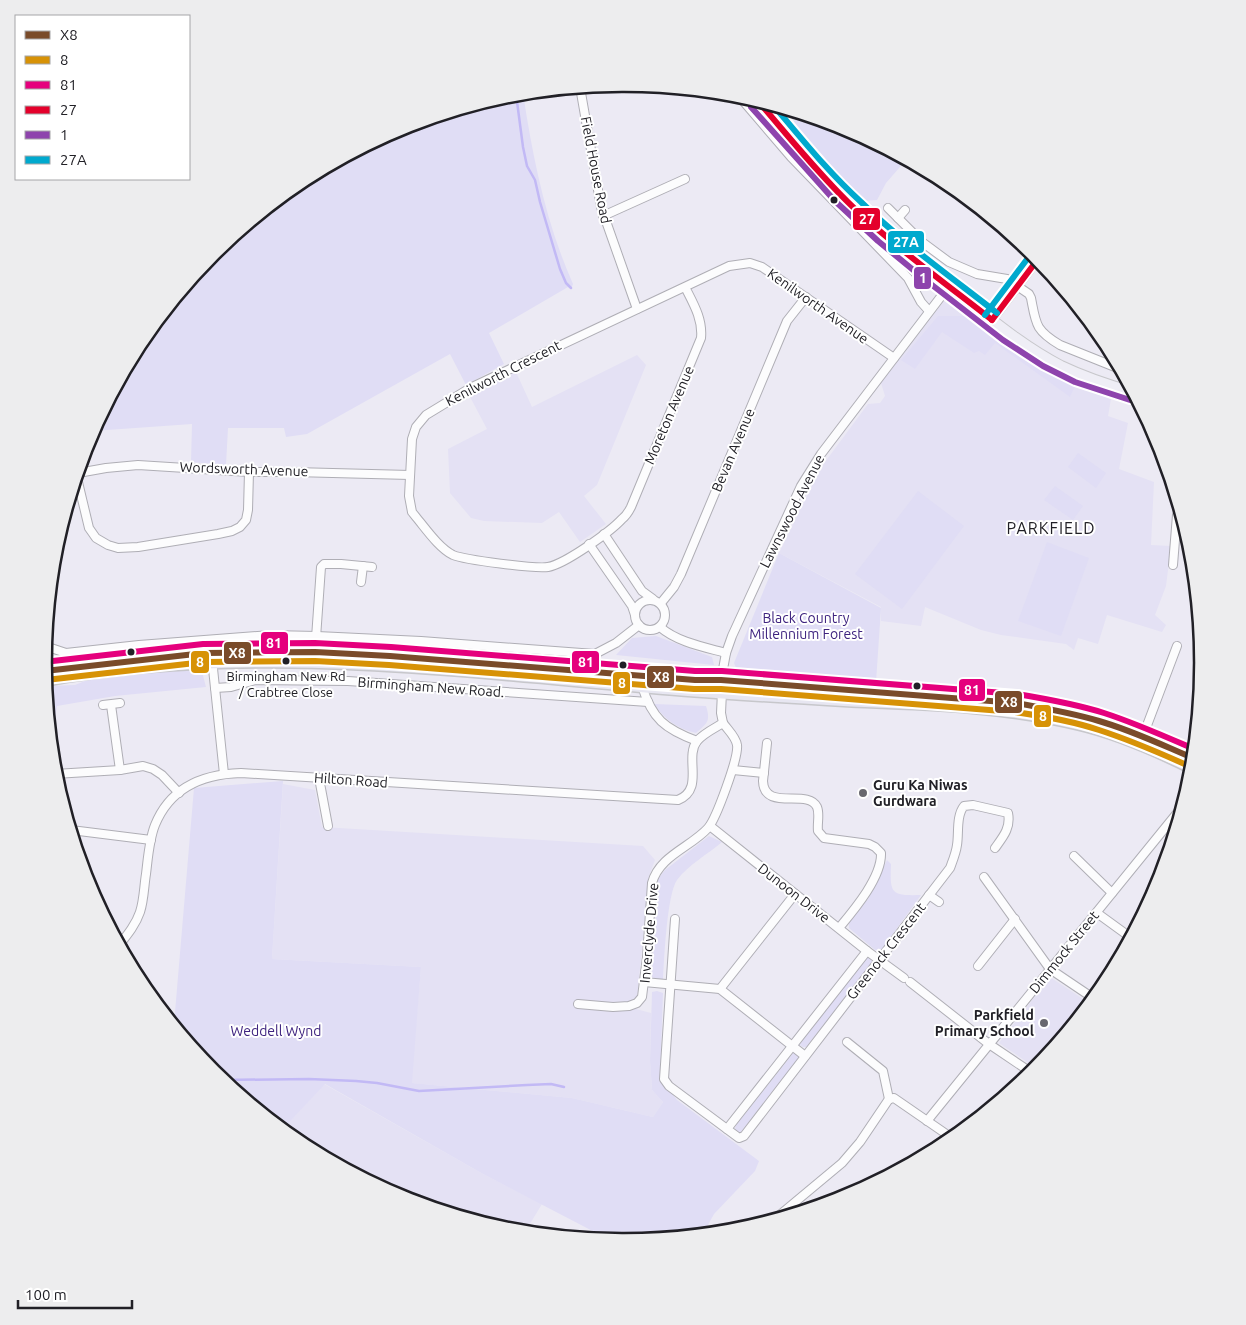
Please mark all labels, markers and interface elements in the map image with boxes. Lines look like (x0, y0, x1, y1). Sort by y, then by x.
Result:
legend (15, 15, 190, 180)
text: X8 (60, 26, 78, 43)
text: 8 (60, 51, 68, 68)
text: 81 (60, 76, 77, 93)
text: 27 (60, 101, 77, 118)
street label: Field House Road (578, 115, 614, 225)
text: 1 (60, 126, 68, 143)
text: 27A (60, 151, 87, 168)
unlabelled marker (829, 195, 839, 205)
line badge: 27 (852, 207, 881, 231)
text: 27 (859, 211, 875, 227)
line badge: 27A (887, 230, 925, 254)
text: 27A (893, 234, 919, 250)
street label: Kenilworth Avenue (765, 265, 871, 347)
line badge: 1 (913, 266, 932, 290)
text: 1 (919, 270, 927, 286)
street label: Kenilworth Crescent (443, 337, 564, 409)
street label: Moreton Avenue (641, 363, 697, 467)
street label: Bevan Avenue (708, 406, 758, 494)
street label: Lawnswood Avenue (756, 452, 828, 570)
street label: Wordsworth Avenue (179, 459, 309, 479)
district label: PARKFIELD (1007, 519, 1095, 537)
park label: Black Country Millennium Forest (749, 610, 863, 642)
line badge: 81 (260, 631, 289, 655)
text: 81 (266, 635, 282, 651)
line badge: X8 (223, 641, 252, 665)
text: X8 (228, 645, 246, 661)
unlabelled marker (126, 647, 136, 657)
line badge: 8 (190, 650, 210, 674)
line badge: 81 (571, 650, 600, 674)
text: 8 (196, 654, 204, 670)
text: 81 (578, 654, 594, 670)
marker: Birmingham New Rd / Crabtree Close (281, 656, 291, 666)
unlabelled marker (618, 660, 628, 670)
line badge: X8 (646, 665, 675, 689)
place label: Birmingham New Rd / Crabtree Close (226, 669, 346, 699)
text: X8 (652, 669, 670, 685)
line badge: 8 (612, 671, 631, 695)
street label: Birmingham New Road. (357, 674, 505, 700)
text: 8 (618, 675, 626, 691)
line badge: 81 (958, 678, 986, 702)
unlabelled marker (912, 681, 922, 691)
text: 81 (964, 682, 980, 698)
line badge: X8 (994, 690, 1023, 714)
text: X8 (1000, 694, 1018, 710)
line badge: 8 (1033, 704, 1052, 728)
text: 8 (1039, 708, 1047, 724)
street label: Hilton Road (314, 769, 388, 791)
place label: Guru Ka Niwas Gurdwara (873, 777, 968, 809)
marker: Guru Ka Niwas Gurdwara (857, 787, 869, 799)
street label: Dunoon Drive (755, 860, 833, 926)
street label: Inverclyde Drive (637, 882, 661, 984)
street label: Greenock Crescent (843, 899, 929, 1003)
street label: Dimmock Street (1026, 907, 1102, 996)
place label: Parkfield Primary School (935, 1007, 1034, 1039)
marker: Parkfield Primary School (1038, 1017, 1050, 1029)
park label: Weddell Wynd (231, 1023, 322, 1039)
scale bar (18, 1278, 131, 1310)
text: 100 m (25, 1286, 67, 1303)

